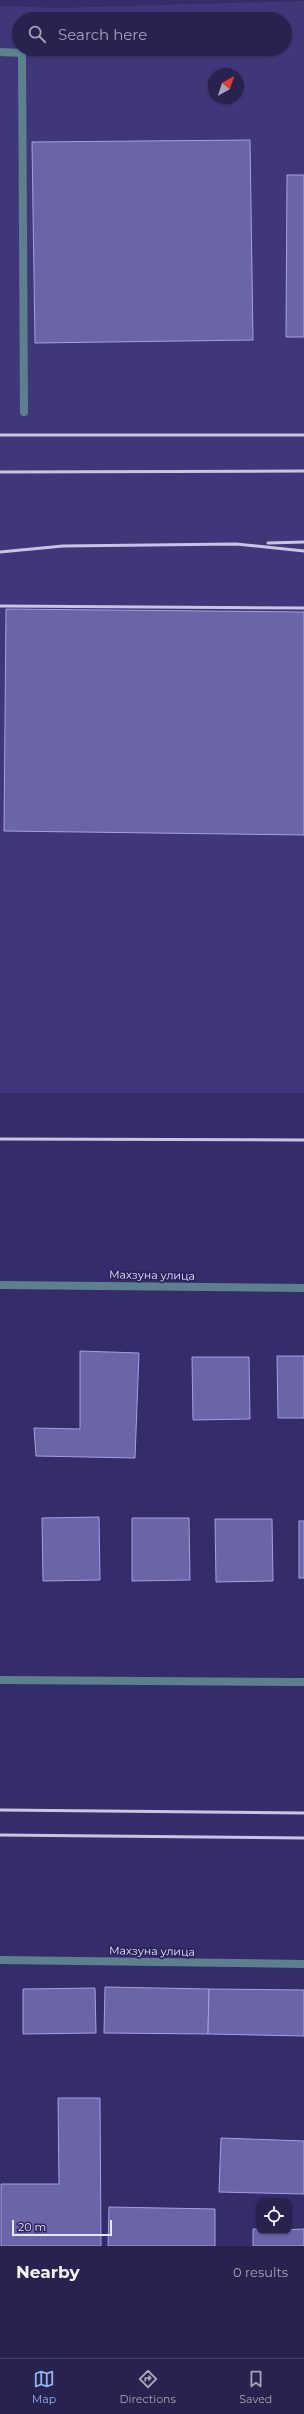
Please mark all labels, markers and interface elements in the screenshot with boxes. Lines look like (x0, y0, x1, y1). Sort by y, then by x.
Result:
search box (12, 12, 292, 56)
icon: search (26, 23, 48, 45)
text: Search here (58, 25, 147, 44)
north arrow (208, 68, 244, 104)
street label: Махзуна улица (109, 1267, 195, 1283)
street label: Махзуна улица (109, 1943, 195, 1959)
map controls (256, 2198, 292, 2234)
button: locate (256, 2198, 292, 2234)
scale bar (12, 2218, 112, 2237)
text: 20 m (18, 2220, 46, 2234)
text: Nearby (16, 2262, 80, 2282)
text: 0 results (233, 2264, 288, 2280)
tab: Map (32, 2368, 56, 2406)
tab: Directions (120, 2368, 176, 2406)
tab: Saved (239, 2368, 272, 2406)

